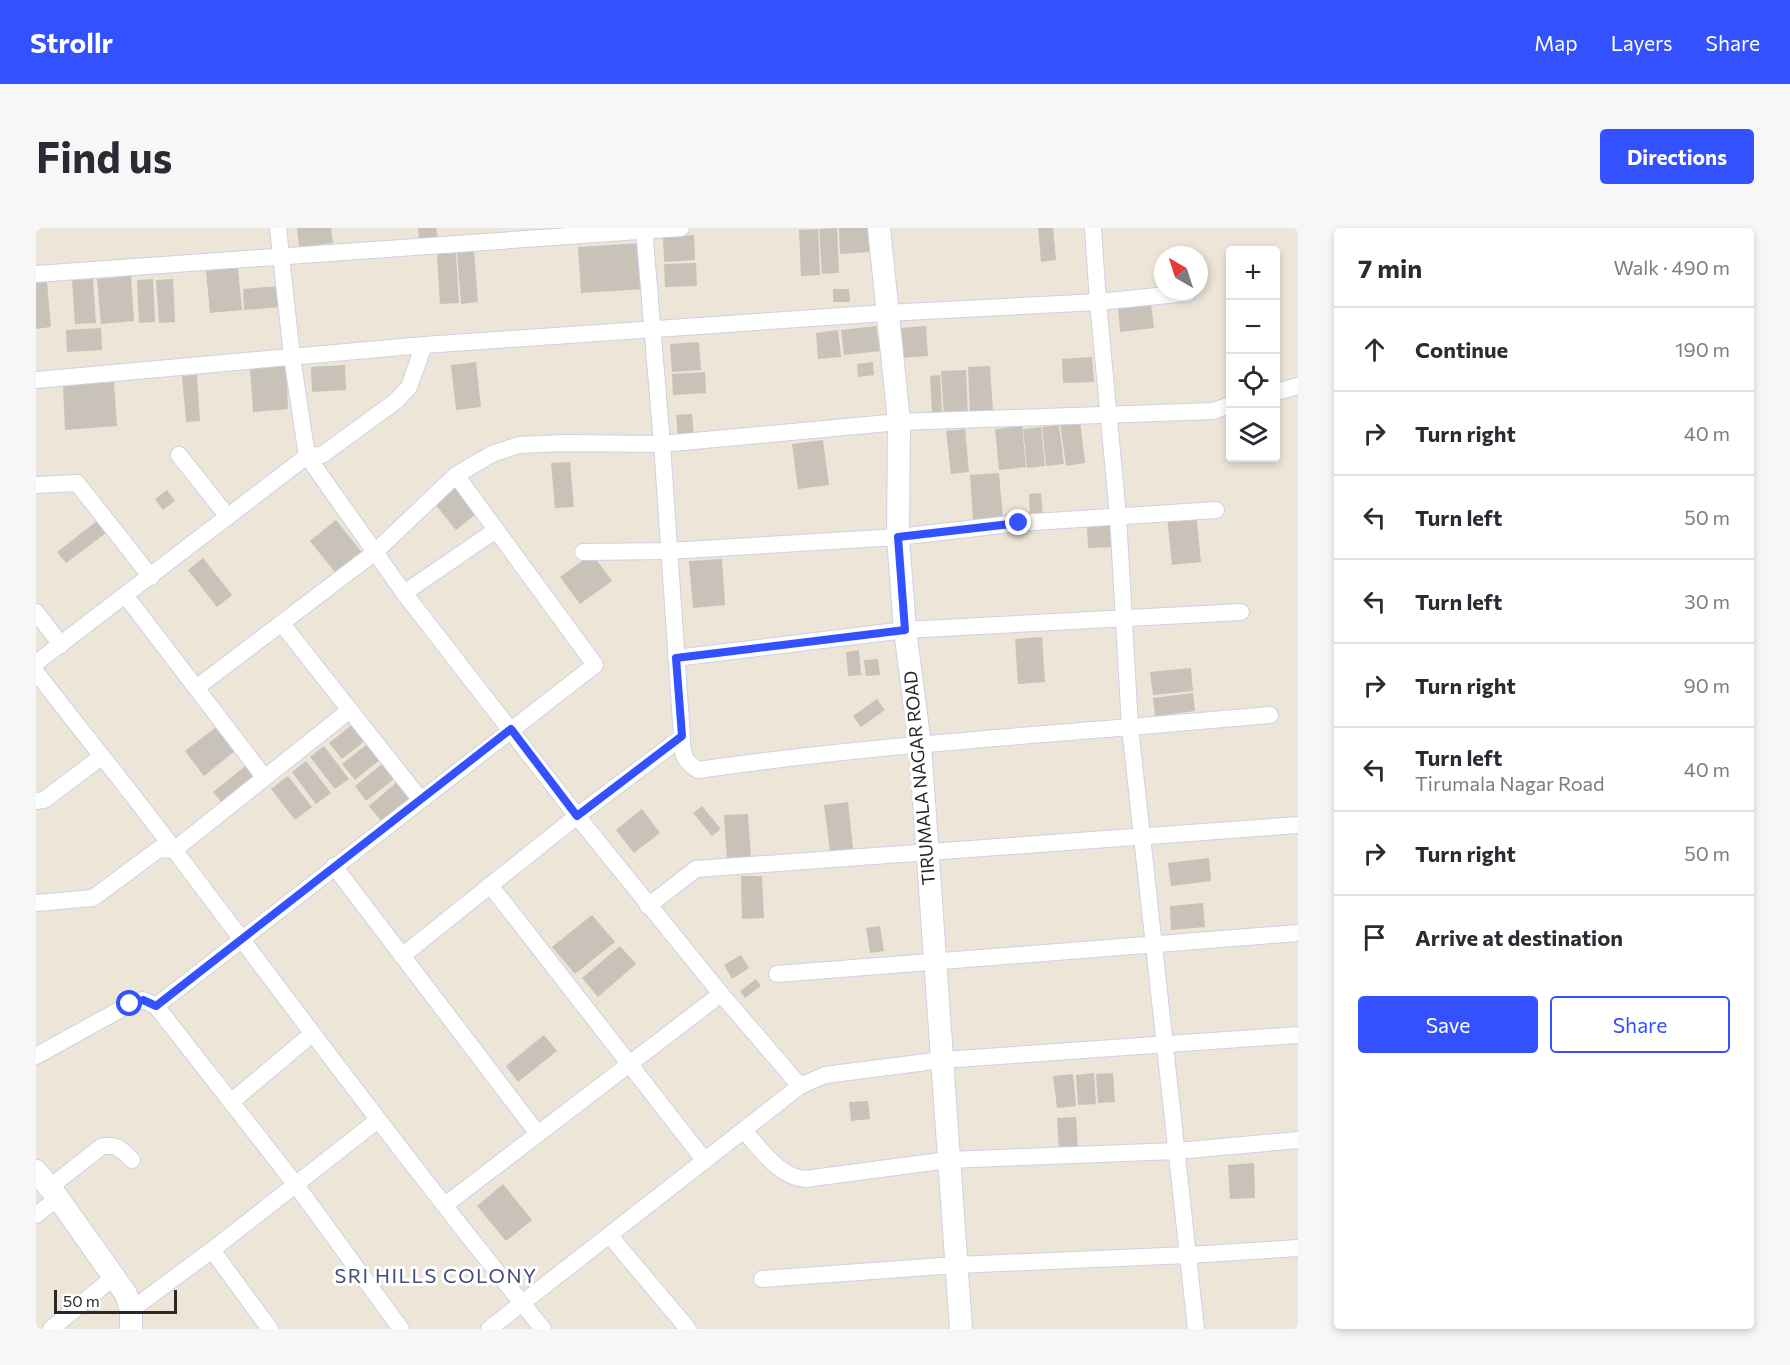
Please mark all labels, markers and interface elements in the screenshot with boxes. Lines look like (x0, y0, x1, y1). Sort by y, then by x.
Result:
text: Strollr (30, 25, 113, 59)
text: Map (1534, 30, 1578, 55)
text: Layers (1611, 30, 1673, 55)
text: Share (1706, 30, 1760, 55)
button: Directions (1600, 129, 1754, 184)
text: Find us (36, 130, 172, 182)
north arrow (1154, 246, 1208, 300)
map controls (1226, 246, 1280, 462)
button: + (1226, 246, 1280, 300)
text: 7 min (1358, 252, 1422, 283)
text: Walk · 490 m (1613, 255, 1730, 279)
button: − (1226, 300, 1280, 354)
icon: ahead (1358, 333, 1391, 366)
text: Continue (1415, 336, 1508, 363)
text: 190 m (1675, 337, 1730, 361)
button: locate (1226, 354, 1280, 408)
button: layers (1226, 408, 1280, 462)
icon: right (1358, 417, 1391, 450)
text: Turn right (1415, 420, 1516, 447)
text: 40 m (1684, 421, 1730, 445)
icon: left (1358, 501, 1391, 534)
text: Turn left (1415, 504, 1502, 531)
text: 50 m (1684, 505, 1730, 529)
route end (1005, 509, 1031, 535)
icon: left (1358, 585, 1391, 618)
text: Turn left (1415, 588, 1502, 615)
text: 30 m (1684, 589, 1730, 613)
icon: right (1358, 669, 1391, 702)
street label: TIRUMALA NAGAR ROAD (899, 670, 939, 886)
text: Turn right (1415, 672, 1516, 699)
text: 90 m (1684, 673, 1730, 697)
text: Turn left (1415, 744, 1502, 771)
icon: left (1358, 753, 1391, 786)
text: 40 m (1684, 757, 1730, 781)
text: Tirumala Nagar Road (1415, 771, 1605, 795)
icon: right (1358, 837, 1391, 870)
text: Turn right (1415, 840, 1516, 867)
text: 50 m (1684, 841, 1730, 865)
icon: arrive (1358, 921, 1391, 954)
text: Arrive at destination (1415, 924, 1623, 951)
route start (116, 990, 142, 1016)
button: Save (1358, 996, 1538, 1053)
button: Share (1550, 996, 1730, 1053)
district label: SRI HILLS COLONY (334, 1263, 538, 1287)
scale bar (54, 1287, 177, 1314)
text: 50 m (63, 1291, 100, 1310)

